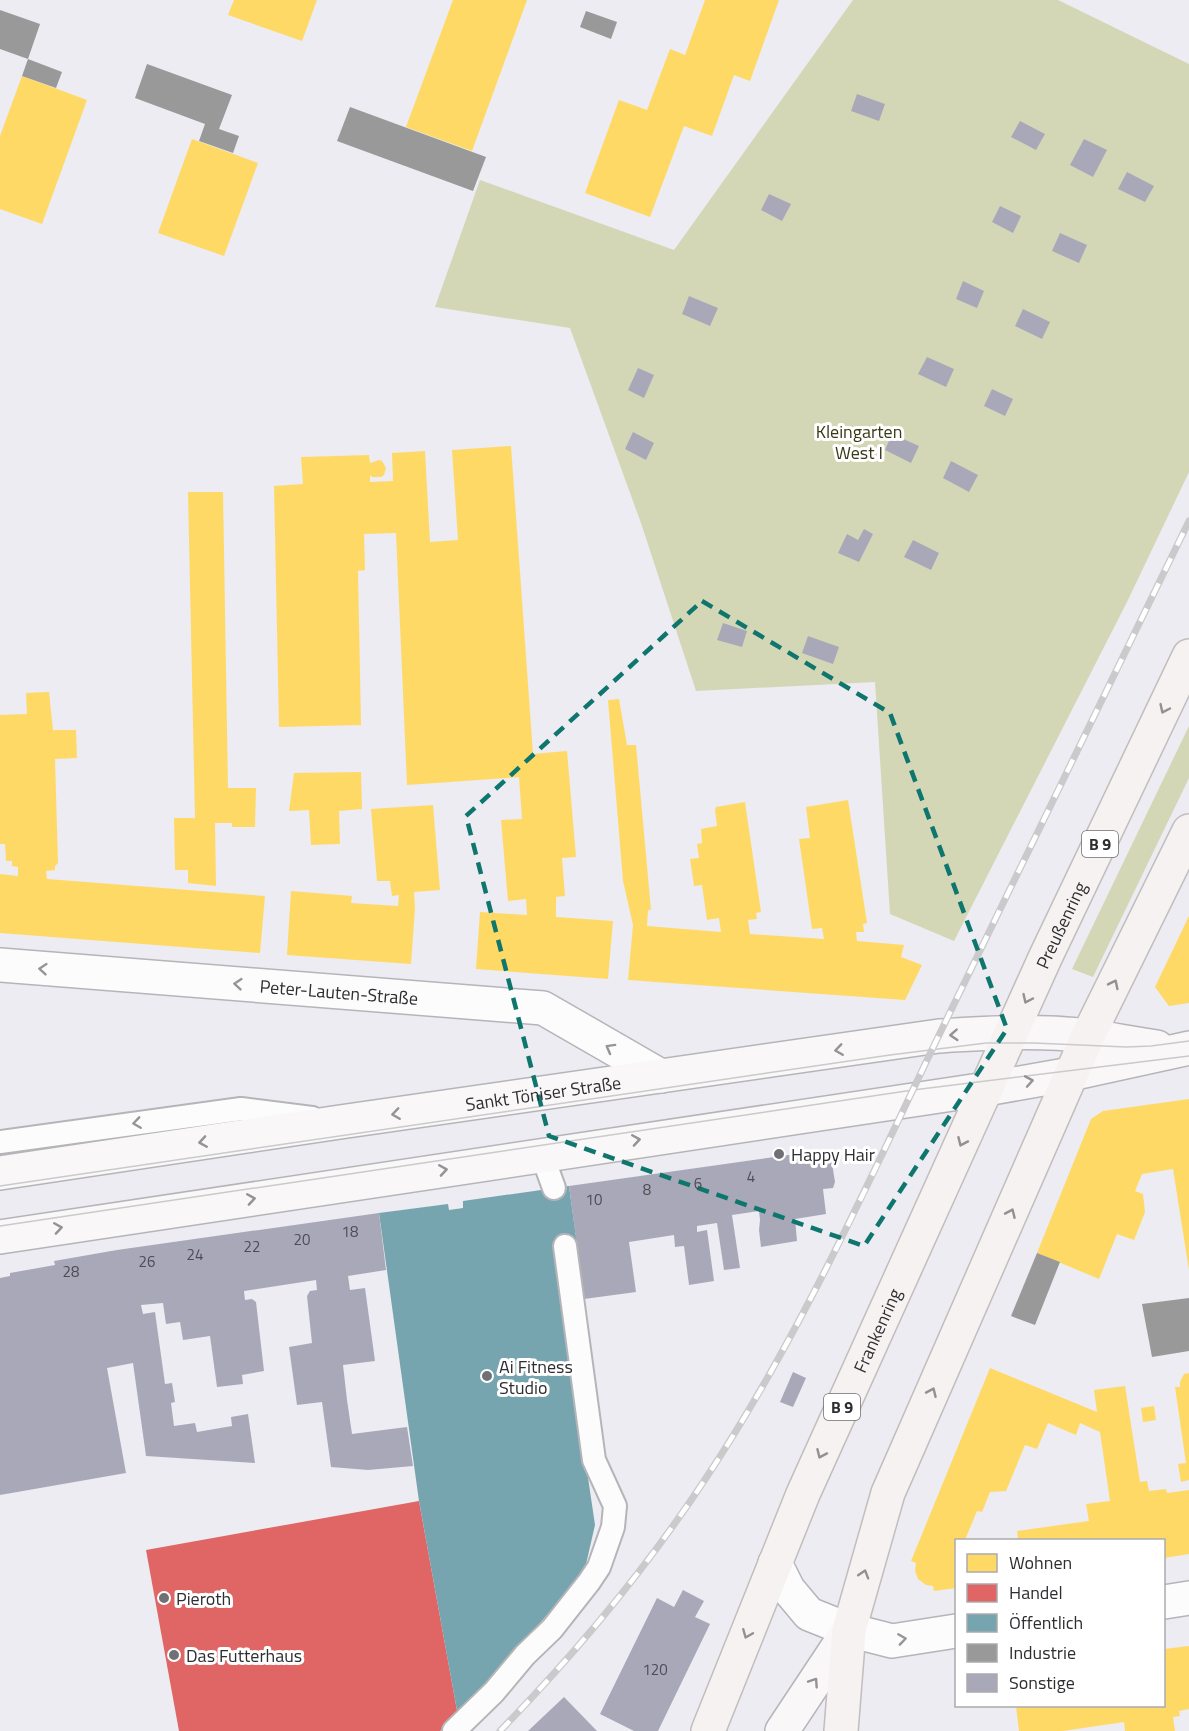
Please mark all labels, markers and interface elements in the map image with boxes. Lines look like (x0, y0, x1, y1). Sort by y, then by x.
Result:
park label: Kleingarten West I (816, 418, 902, 466)
one-way arrow (1159, 703, 1171, 714)
road number: B 9 (1082, 831, 1118, 857)
street label: Preußenring (1028, 877, 1093, 973)
one-way arrow (39, 963, 48, 976)
street label: Peter-Lauten-Straße (259, 972, 419, 1012)
one-way arrow (233, 978, 242, 991)
one-way arrow (1106, 979, 1118, 990)
one-way arrow (1022, 993, 1034, 1004)
one-way arrow (949, 1029, 958, 1042)
one-way arrow (606, 1044, 616, 1055)
one-way arrow (834, 1044, 843, 1056)
street label: Sankt Töniser Straße (464, 1068, 623, 1117)
one-way arrow (1024, 1076, 1033, 1088)
one-way arrow (391, 1107, 400, 1119)
one-way arrow (132, 1117, 141, 1129)
one-way arrow (632, 1135, 641, 1147)
one-way arrow (198, 1136, 207, 1148)
one-way arrow (957, 1136, 969, 1147)
place label: Happy Hair (791, 1141, 875, 1168)
marker: Happy Hair (772, 1147, 786, 1161)
one-way arrow (438, 1164, 448, 1177)
house number: 4 (747, 1165, 755, 1188)
house number: 6 (694, 1172, 702, 1195)
house number: 8 (643, 1178, 651, 1201)
house number: 10 (586, 1188, 602, 1211)
one-way arrow (246, 1194, 255, 1206)
one-way arrow (1003, 1208, 1015, 1219)
house number: 18 (342, 1220, 358, 1243)
one-way arrow (53, 1223, 62, 1235)
house number: 20 (294, 1228, 310, 1251)
house number: 22 (244, 1235, 260, 1258)
house number: 24 (187, 1243, 203, 1266)
house number: 26 (139, 1250, 155, 1273)
house number: 28 (63, 1260, 79, 1283)
street label: Frankenring (846, 1284, 908, 1377)
place label: Ai Fitness Studio (499, 1353, 573, 1401)
marker: Ai Fitness Studio (480, 1369, 494, 1383)
one-way arrow (925, 1387, 937, 1398)
road number: B 9 (824, 1394, 860, 1420)
one-way arrow (817, 1448, 829, 1459)
legend (955, 1539, 1165, 1707)
text: Wohnen (1009, 1549, 1072, 1576)
one-way arrow (857, 1569, 869, 1580)
text: Handel (1009, 1579, 1063, 1606)
place label: Pieroth (176, 1585, 231, 1612)
marker: Pieroth (157, 1591, 171, 1605)
text: Öffentlich (1009, 1609, 1083, 1636)
one-way arrow (742, 1628, 754, 1639)
one-way arrow (898, 1634, 907, 1646)
text: Industrie (1009, 1639, 1076, 1666)
place label: Das Futterhaus (186, 1642, 302, 1669)
marker: Das Futterhaus (167, 1648, 181, 1662)
house number: 120 (642, 1658, 668, 1681)
text: Sonstige (1009, 1669, 1075, 1696)
one-way arrow (807, 1678, 818, 1689)

